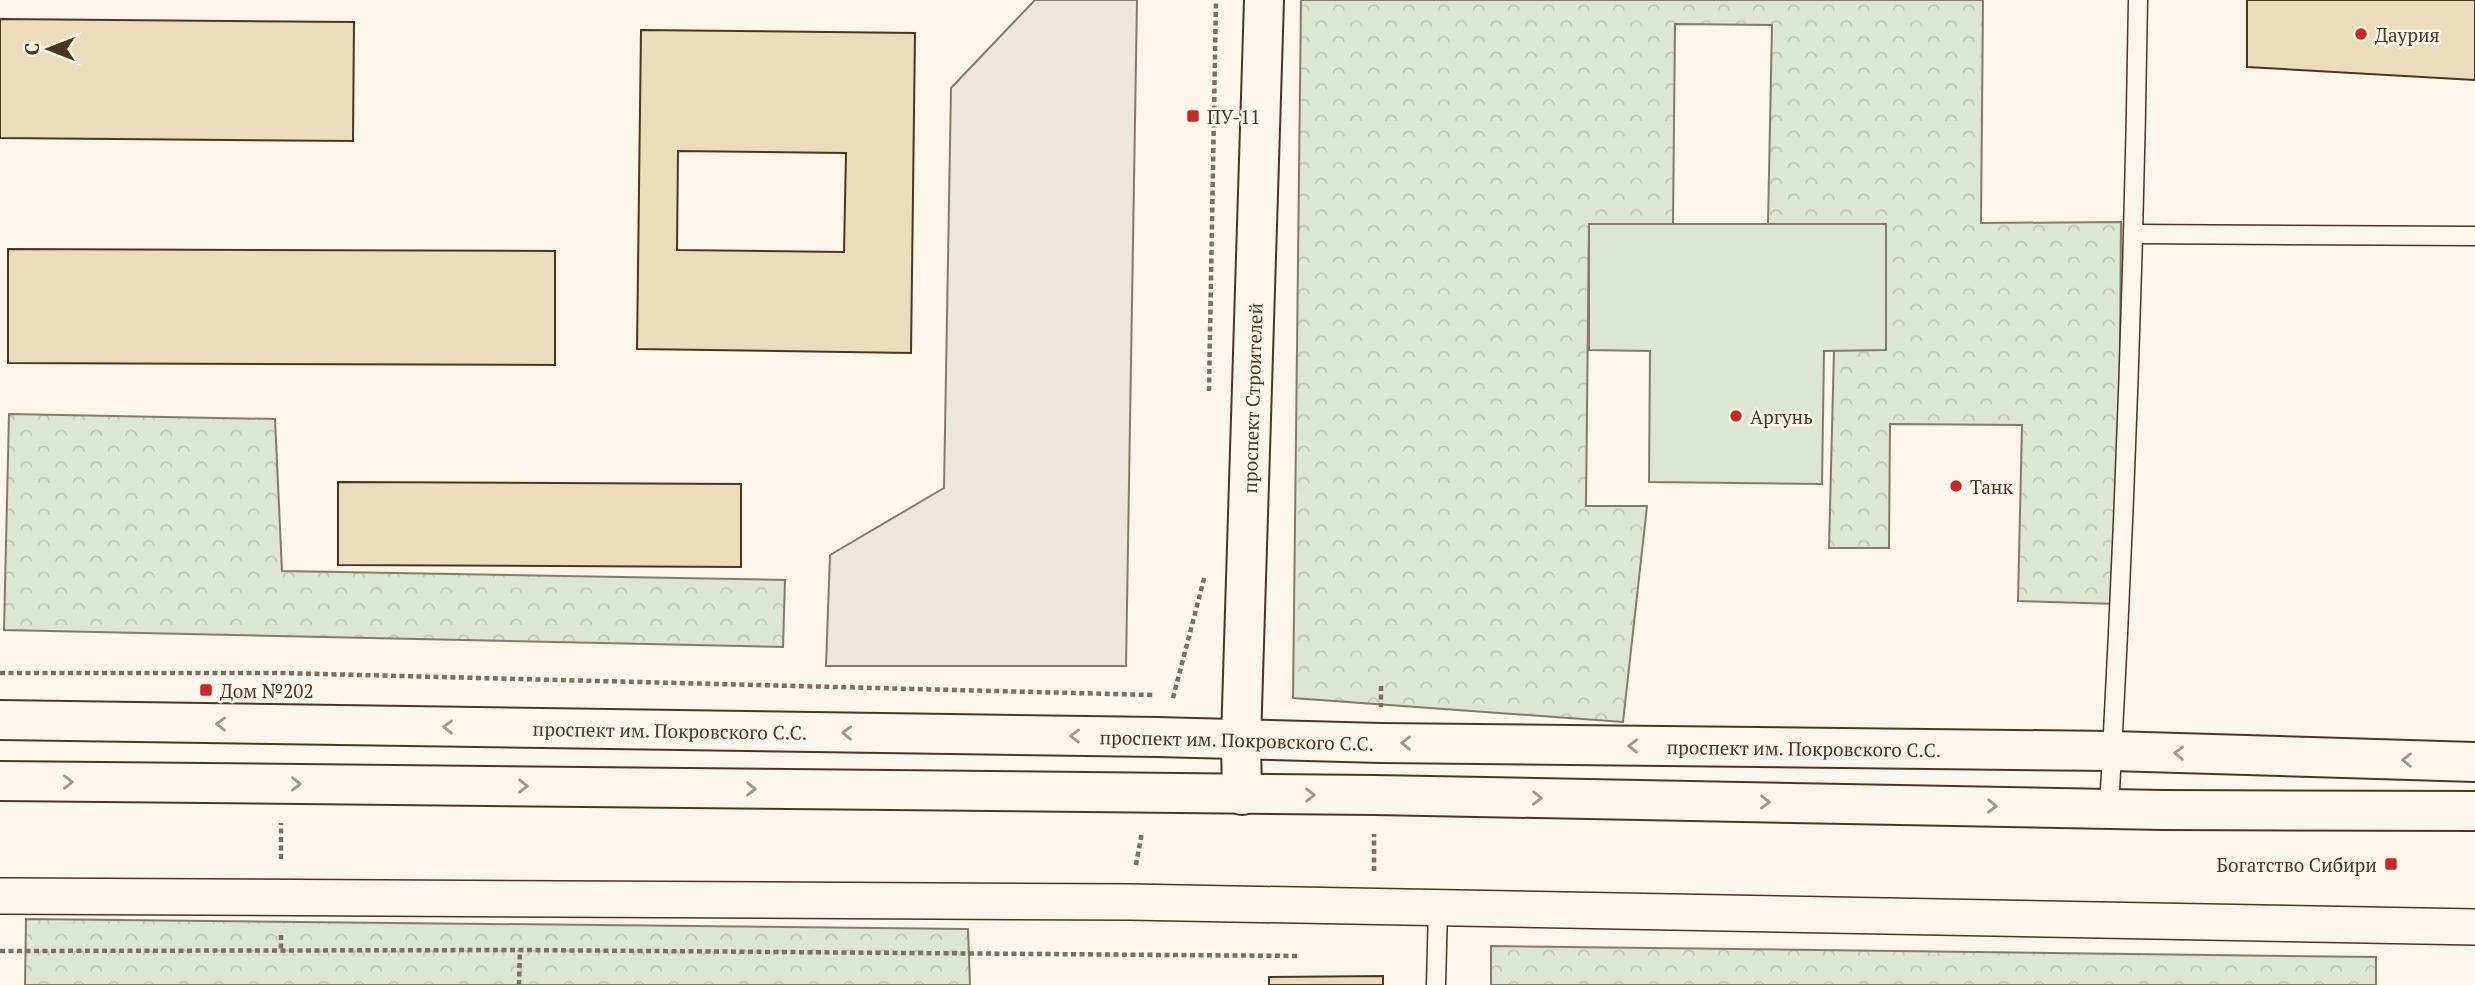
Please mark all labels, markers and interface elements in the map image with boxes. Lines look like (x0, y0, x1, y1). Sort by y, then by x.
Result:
north arrow (14, 14, 84, 84)
place label: Даурия (2375, 22, 2440, 47)
marker: Даурия (2353, 26, 2369, 42)
text: С (19, 43, 44, 55)
place label: ПУ-11 (1207, 104, 1260, 129)
marker: ПУ-11 (1185, 108, 1201, 124)
street label: проспект Строителей (1236, 302, 1267, 494)
place label: Аргунь (1750, 404, 1813, 429)
marker: Аргунь (1728, 408, 1744, 424)
place label: Танк (1970, 474, 2013, 499)
marker: Танк (1948, 478, 1964, 494)
place label: Дом №202 (220, 678, 314, 703)
marker: Дом №202 (198, 682, 214, 698)
street label: проспект им. Покровского С.С. (532, 715, 807, 744)
one-way arrow (215, 716, 226, 732)
one-way arrow (443, 719, 453, 735)
street label: проспект им. Покровского С.С. (1099, 724, 1374, 755)
one-way arrow (841, 725, 852, 741)
one-way arrow (1069, 728, 1079, 744)
street label: проспект им. Покровского С.С. (1666, 734, 1941, 762)
one-way arrow (1400, 736, 1411, 751)
one-way arrow (1628, 738, 1638, 754)
one-way arrow (2174, 745, 2184, 761)
one-way arrow (2401, 753, 2412, 768)
one-way arrow (63, 774, 74, 790)
one-way arrow (290, 776, 301, 791)
one-way arrow (518, 779, 529, 794)
one-way arrow (746, 781, 756, 797)
one-way arrow (1305, 787, 1316, 803)
one-way arrow (1533, 790, 1543, 806)
one-way arrow (1760, 794, 1770, 810)
one-way arrow (1987, 798, 1998, 814)
place label: Богатство Сибири (2217, 852, 2377, 877)
marker: Богатство Сибири (2383, 856, 2399, 872)

